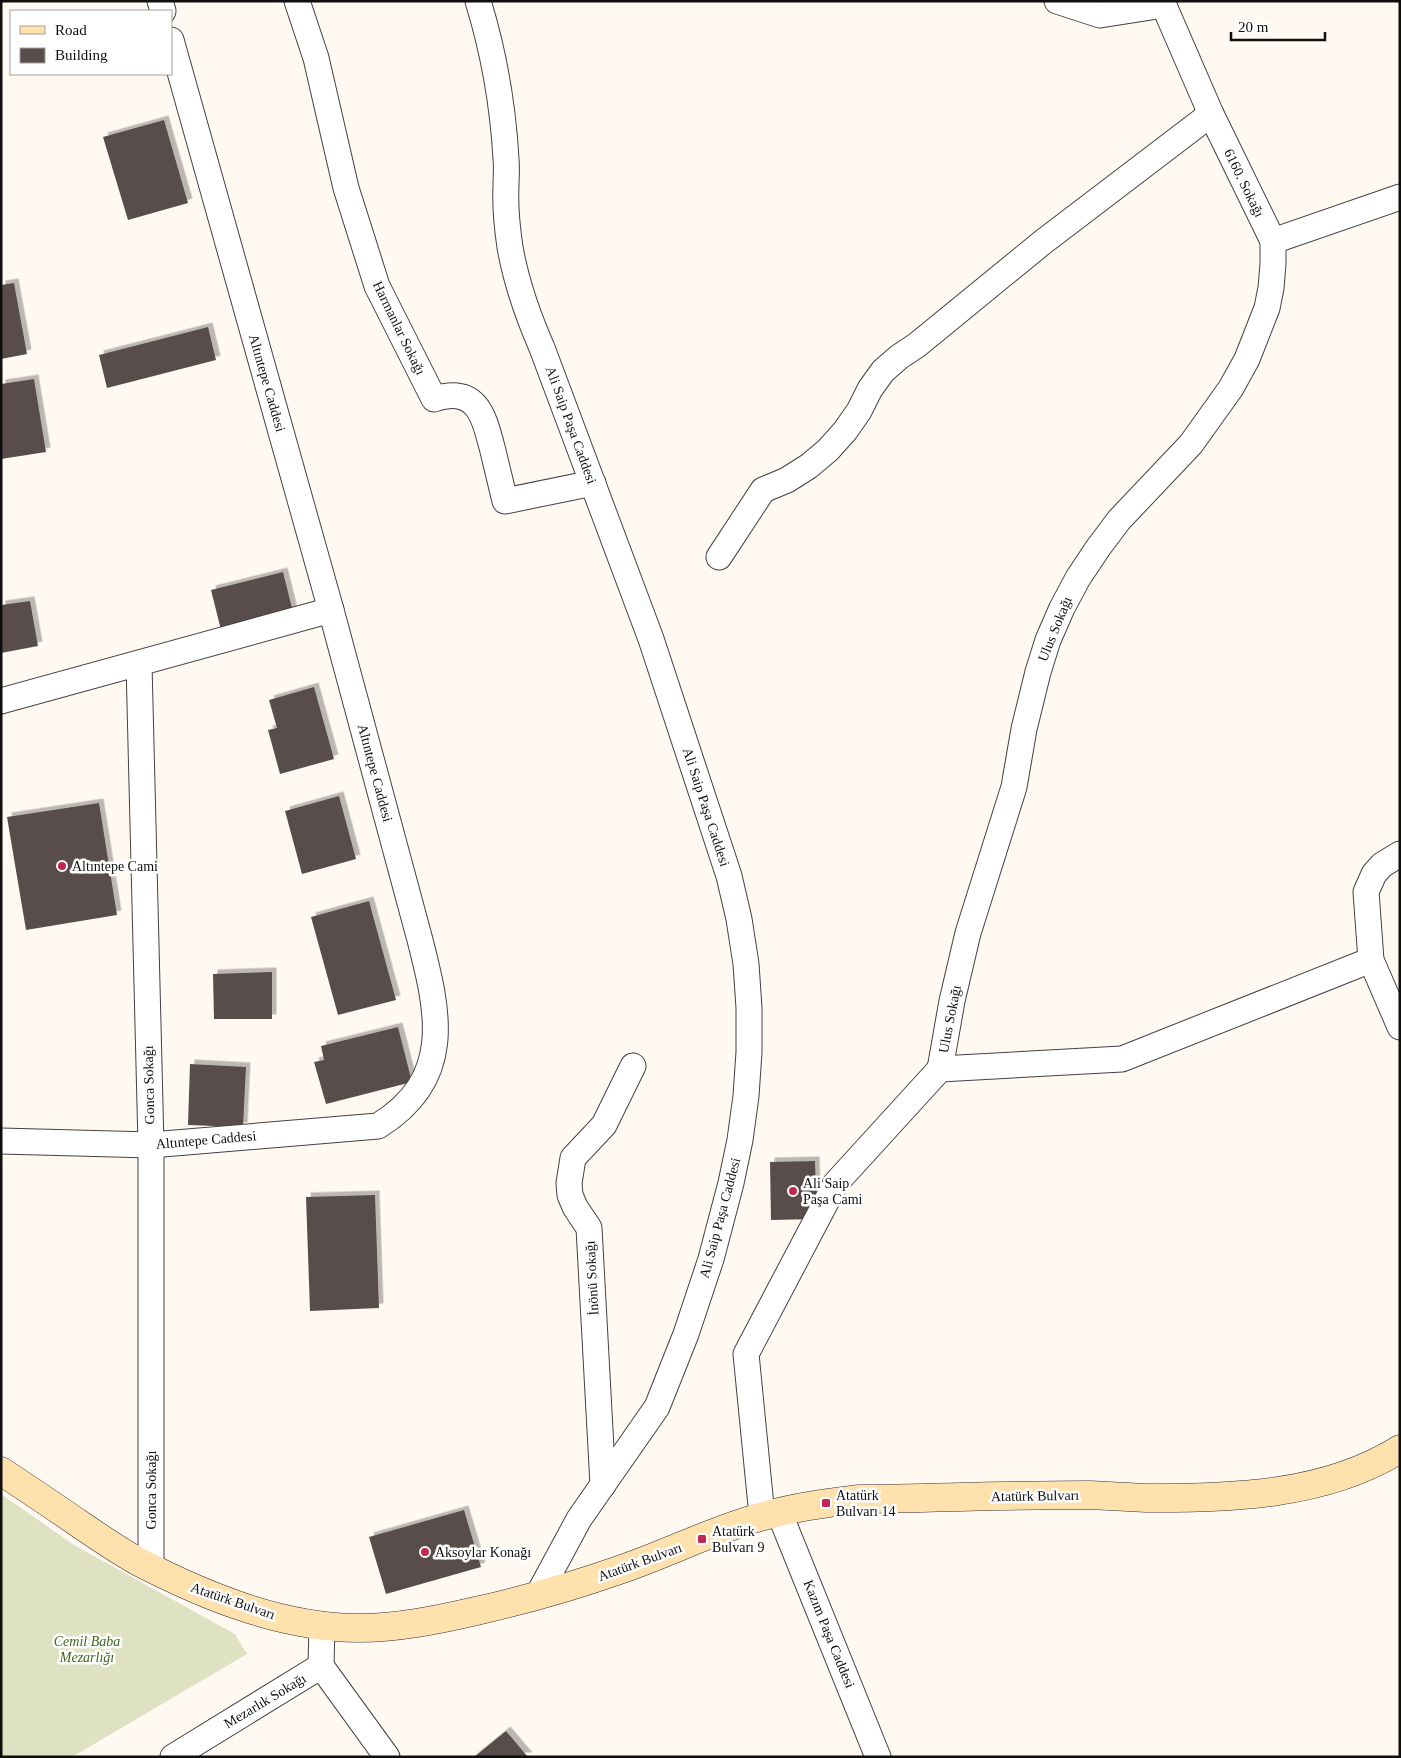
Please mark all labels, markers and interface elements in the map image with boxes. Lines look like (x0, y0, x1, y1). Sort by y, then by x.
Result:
legend (10, 10, 172, 75)
scale bar (1231, 10, 1325, 42)
text: 20 m (1238, 19, 1269, 35)
text: Road (55, 22, 87, 38)
text: Building (55, 47, 108, 63)
street label: 6160. Sokağı (1221, 147, 1267, 220)
street label: Harmanlar Sokağı (370, 279, 428, 377)
street label: Altıntepe Caddesi (246, 333, 288, 434)
street label: Ali Saip Paşa Caddesi (543, 364, 599, 486)
street label: Ulus Sokağı (1035, 594, 1075, 664)
street label: Altıntepe Caddesi (355, 722, 395, 824)
street label: Ali Saip Paşa Caddesi (680, 746, 732, 868)
place label: Altıntepe Cami (72, 859, 158, 874)
marker: Altıntepe Cami (56, 860, 68, 872)
street label: Ulus Sokağı (936, 984, 964, 1054)
street label: Gonca Sokağı (141, 1045, 157, 1125)
street label: Altıntepe Caddesi (155, 1128, 257, 1152)
street label: Ali Saip Paşa Caddesi (697, 1156, 743, 1280)
place label: Ali Saip Paşa Cami (803, 1176, 863, 1207)
marker: Ali Saip Paşa Cami (787, 1185, 799, 1197)
street label: İnönü Sokağı (583, 1240, 601, 1316)
street label: Gonca Sokağı (144, 1450, 159, 1529)
place label: Atatürk Bulvarı 14 (836, 1488, 896, 1519)
street label: Atatürk Bulvarı (991, 1488, 1079, 1504)
marker: Atatürk Bulvarı 14 (820, 1497, 832, 1509)
place label: Atatürk Bulvarı 9 (712, 1524, 765, 1555)
marker: Atatürk Bulvarı 9 (696, 1533, 708, 1545)
street label: Atatürk Bulvarı (596, 1540, 684, 1584)
place label: Aksoylar Konağı (435, 1545, 531, 1560)
marker: Aksoylar Konağı (419, 1546, 431, 1558)
street label: Kazım Paşa Caddesi (800, 1578, 858, 1690)
street label: Atatürk Bulvarı (189, 1580, 277, 1622)
park label: Cemil Baba Mezarlığı (54, 1634, 120, 1665)
street label: Mezarlık Sokağı (221, 1671, 309, 1731)

